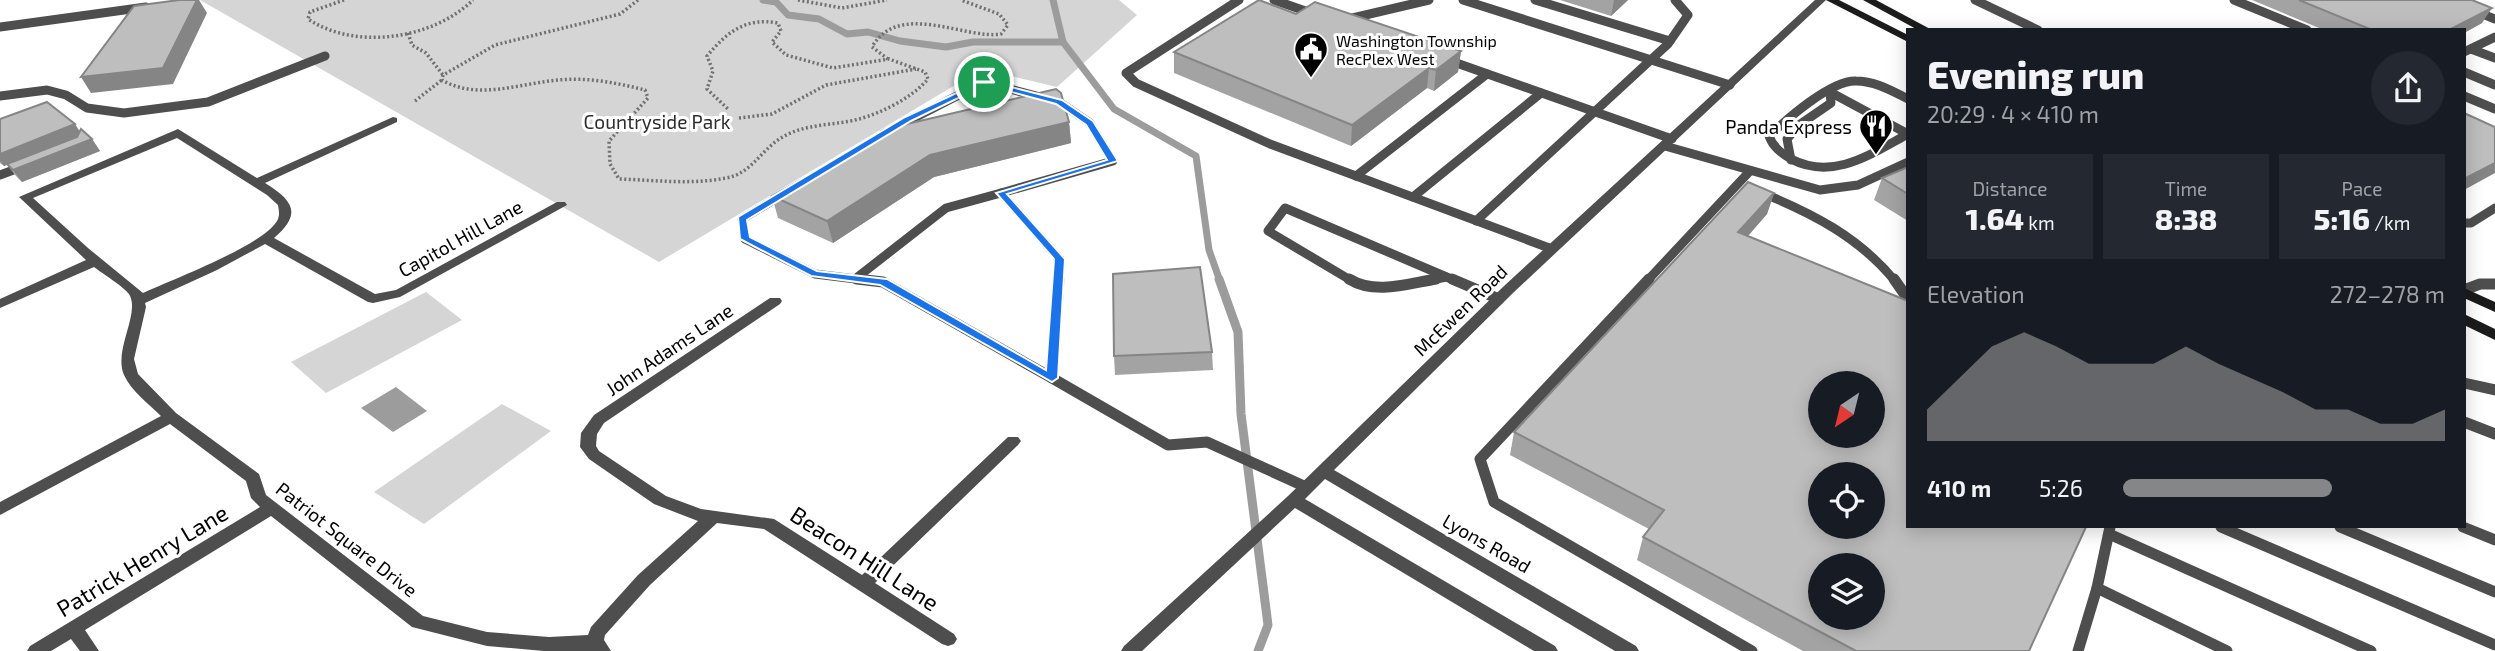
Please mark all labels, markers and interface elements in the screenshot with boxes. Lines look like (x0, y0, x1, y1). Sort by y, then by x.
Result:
public building icon: Washington Township RecPlex West (1292, 30, 1330, 79)
place label: Washington Township RecPlex West (1336, 31, 1497, 68)
text: Evening run (1927, 51, 2144, 97)
button: share (2371, 51, 2445, 125)
pin (954, 52, 1014, 112)
icon: arrive (965, 63, 1003, 101)
text: 20:29 · 4 × 410 m (1927, 100, 2099, 128)
restaurant icon: Panda Express (1857, 107, 1895, 156)
park label: Countryside Park (584, 110, 731, 133)
place label: Panda Express (1725, 115, 1852, 138)
text: Distance (1972, 177, 2048, 200)
text: Time (2165, 177, 2207, 200)
text: Pace (2342, 177, 2382, 200)
street label: Capitol Hill Lane (394, 194, 526, 282)
text: 1.64 (1965, 200, 2024, 236)
text: 8:38 (2154, 200, 2218, 236)
text: 5:16 (2314, 200, 2370, 236)
text: km (2024, 211, 2055, 234)
text: /km (2370, 211, 2410, 234)
street label: McEwen Road (1408, 260, 1512, 360)
text: Elevation (1927, 280, 2025, 308)
text: 272–278 m (2330, 280, 2445, 308)
street label: John Adams Lane (601, 298, 737, 400)
north arrow (1808, 371, 1885, 448)
map controls (1808, 371, 1885, 630)
button: locate (1808, 462, 1885, 539)
text: 410 m (1927, 474, 1991, 502)
text: 5:26 (2039, 474, 2083, 502)
street label: Patriot Square Drive (272, 477, 422, 601)
street label: Patrick Henry Lane (51, 498, 233, 622)
street label: Beacon Hill Lane (786, 500, 944, 616)
street label: Lyons Road (1439, 509, 1535, 577)
button: layers (1808, 553, 1885, 630)

